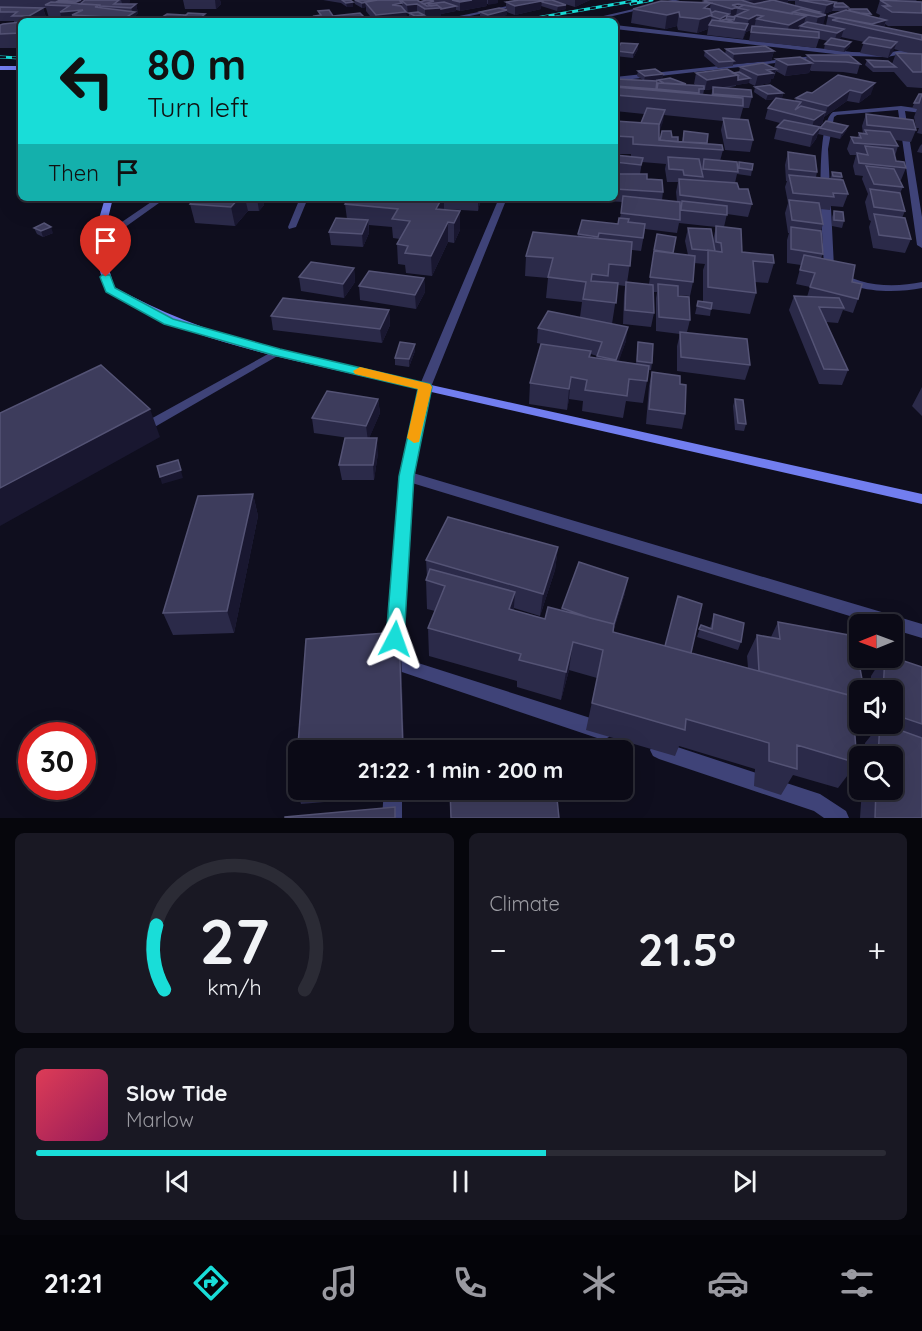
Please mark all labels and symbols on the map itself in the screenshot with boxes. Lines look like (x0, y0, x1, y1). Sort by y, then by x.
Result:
pin (80, 215, 131, 277)
position arrow (363, 607, 427, 671)
north arrow (849, 614, 903, 668)
speed limit sign: 30 (18, 722, 96, 800)

